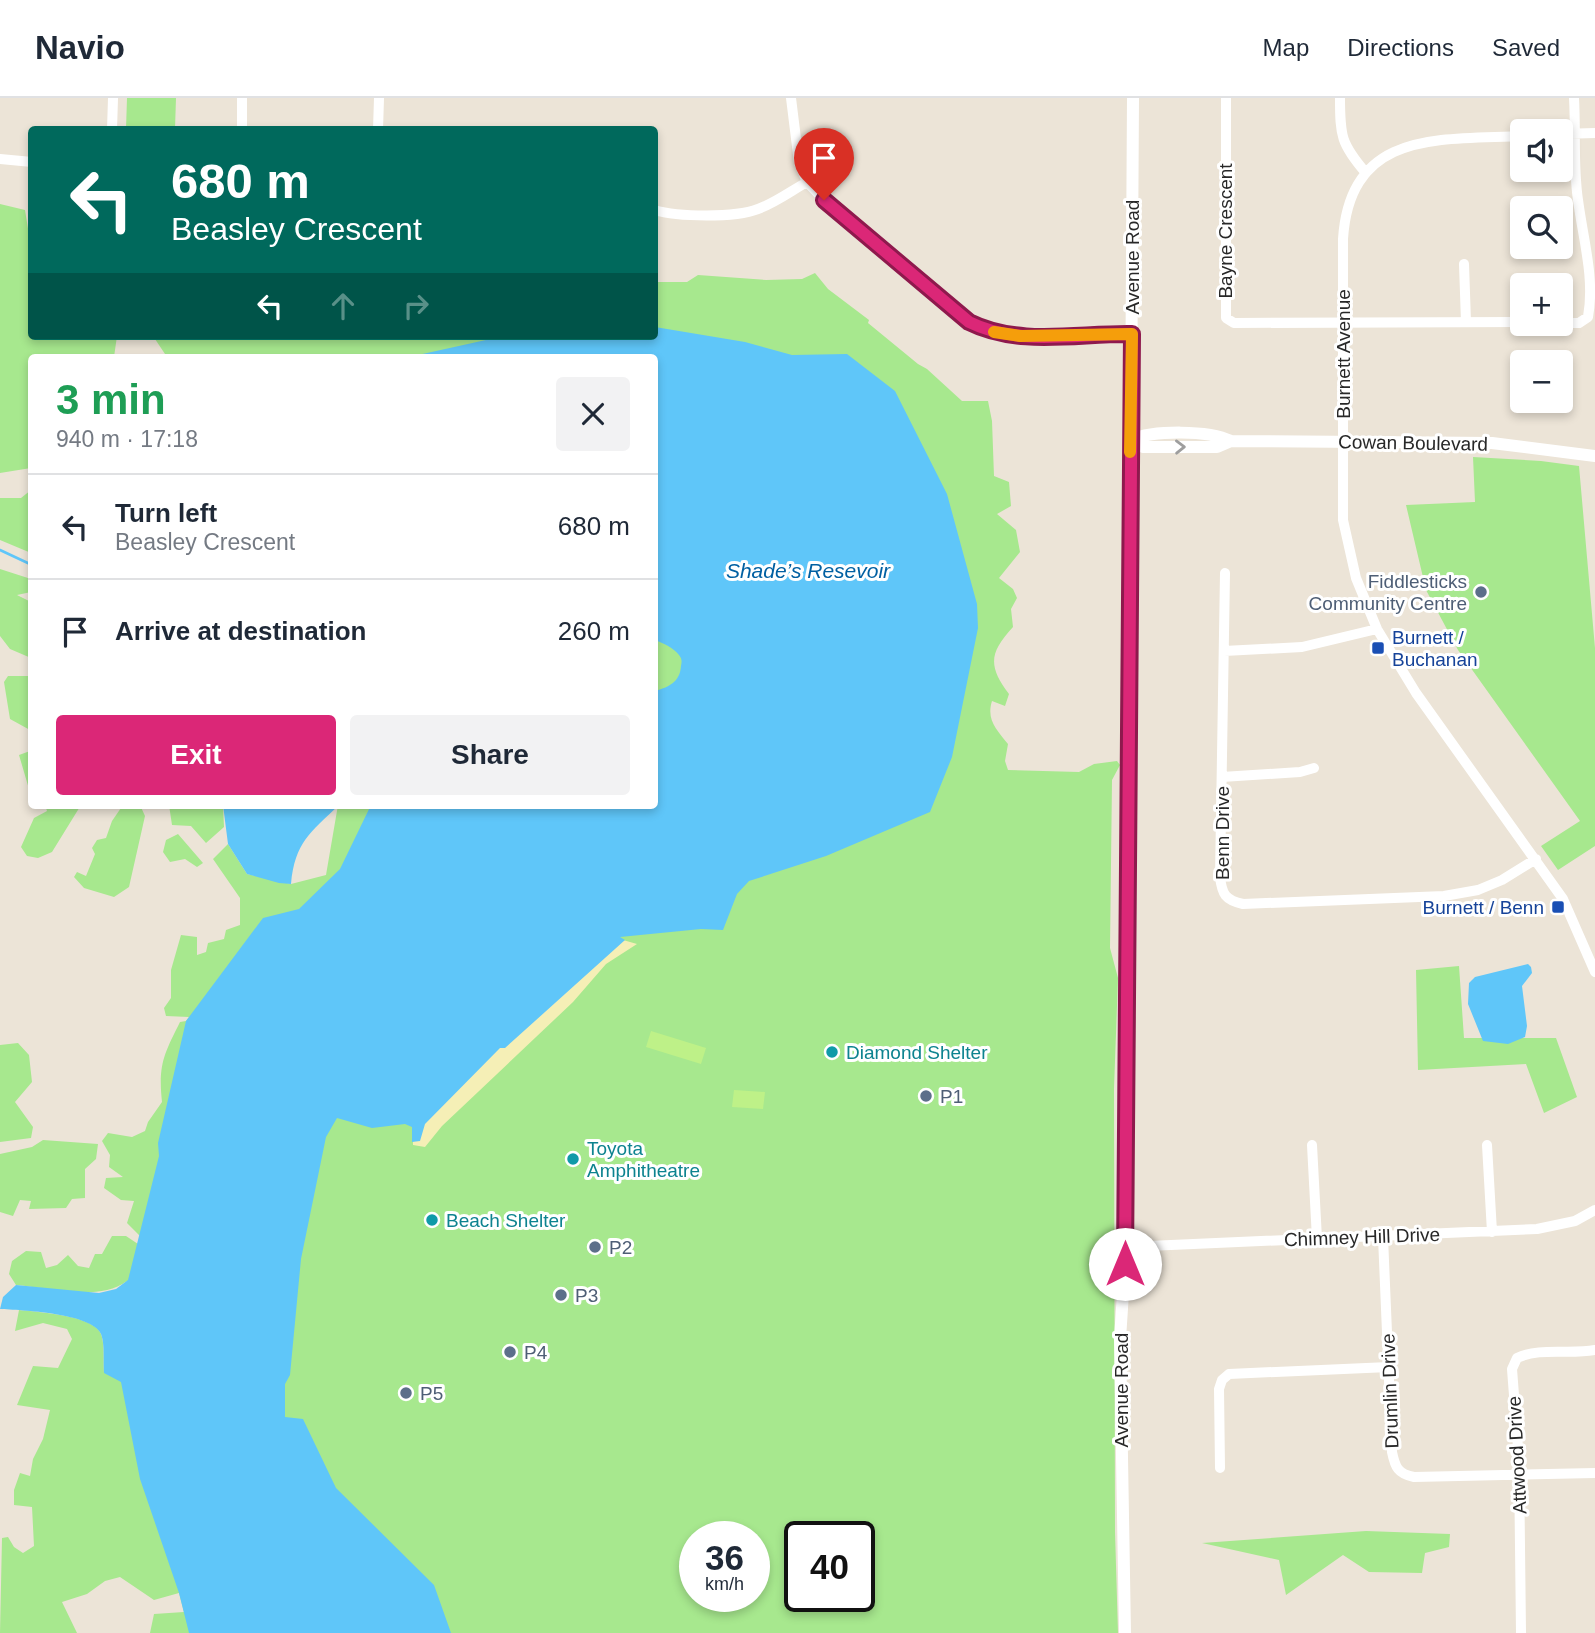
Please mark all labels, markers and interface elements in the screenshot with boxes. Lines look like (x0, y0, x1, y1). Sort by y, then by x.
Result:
text: Navio (35, 29, 125, 66)
text: Map (1263, 34, 1309, 61)
text: Directions (1347, 34, 1454, 61)
text: Saved (1492, 34, 1560, 61)
map controls (1510, 119, 1573, 413)
button: sound (1510, 119, 1573, 182)
pin (794, 128, 854, 200)
icon: arrive (805, 139, 843, 177)
icon: left (56, 154, 147, 245)
text: 680 m (171, 154, 310, 208)
street label: Bayne Crescent (1215, 163, 1236, 299)
button: search (1510, 196, 1573, 259)
street label: Avenue Road (1122, 200, 1143, 314)
text: Beasley Crescent (171, 211, 422, 247)
button: + (1510, 273, 1573, 336)
icon: left (251, 287, 289, 325)
icon: ahead (324, 287, 362, 325)
icon: right (397, 287, 435, 325)
street label: Burnett Avenue (1333, 289, 1354, 419)
button: − (1510, 350, 1573, 413)
text: 3 min (56, 376, 166, 423)
button: close (556, 377, 630, 451)
text: 940 m · 17:18 (56, 426, 198, 452)
street label: Cowan Boulevard (1338, 431, 1488, 455)
one-way arrow (1175, 439, 1186, 455)
text: Turn left (115, 498, 217, 528)
icon: left (56, 508, 94, 546)
text: 680 m (558, 511, 630, 541)
text: Beasley Crescent (115, 529, 295, 555)
water label: Shade’s Resevoir (726, 559, 891, 582)
place label: Fiddlesticks Community Centre (1309, 571, 1467, 614)
marker: Fiddlesticks Community Centre (1473, 584, 1489, 600)
icon: arrive (56, 613, 94, 651)
text: Arrive at destination (115, 616, 366, 646)
text: 260 m (558, 616, 630, 646)
place label: Burnett / Buchanan (1392, 627, 1478, 670)
marker: Burnett / Buchanan (1370, 640, 1386, 656)
button: Exit (56, 715, 336, 795)
button: Share (350, 715, 630, 795)
street label: Benn Drive (1212, 786, 1233, 880)
place label: Burnett / Benn (1423, 897, 1544, 918)
marker: Burnett / Benn (1550, 899, 1566, 915)
place label: Diamond Shelter (846, 1042, 988, 1063)
marker: Diamond Shelter (824, 1044, 840, 1060)
place label: P1 (940, 1086, 963, 1107)
marker: P1 (918, 1088, 934, 1104)
place label: Toyota Amphitheatre (587, 1138, 700, 1181)
marker: Toyota Amphitheatre (565, 1151, 581, 1167)
place label: Beach Shelter (446, 1210, 566, 1231)
marker: Beach Shelter (424, 1212, 440, 1228)
street label: Chimney Hill Drive (1284, 1224, 1440, 1250)
position arrow (1088, 1227, 1162, 1301)
place label: P2 (609, 1237, 632, 1258)
marker: P2 (587, 1239, 603, 1255)
place label: P3 (575, 1285, 598, 1306)
marker: P3 (553, 1287, 569, 1303)
street label: Avenue Road (1111, 1333, 1132, 1447)
street label: Drumlin Drive (1377, 1333, 1403, 1449)
place label: P4 (524, 1342, 548, 1363)
marker: P4 (502, 1344, 518, 1360)
place label: P5 (420, 1383, 443, 1404)
marker: P5 (398, 1385, 414, 1401)
street label: Attwood Drive (1503, 1395, 1531, 1515)
speed limit sign: 40 (784, 1521, 875, 1612)
text: 36 (705, 1538, 744, 1577)
text: km/h (705, 1574, 744, 1594)

